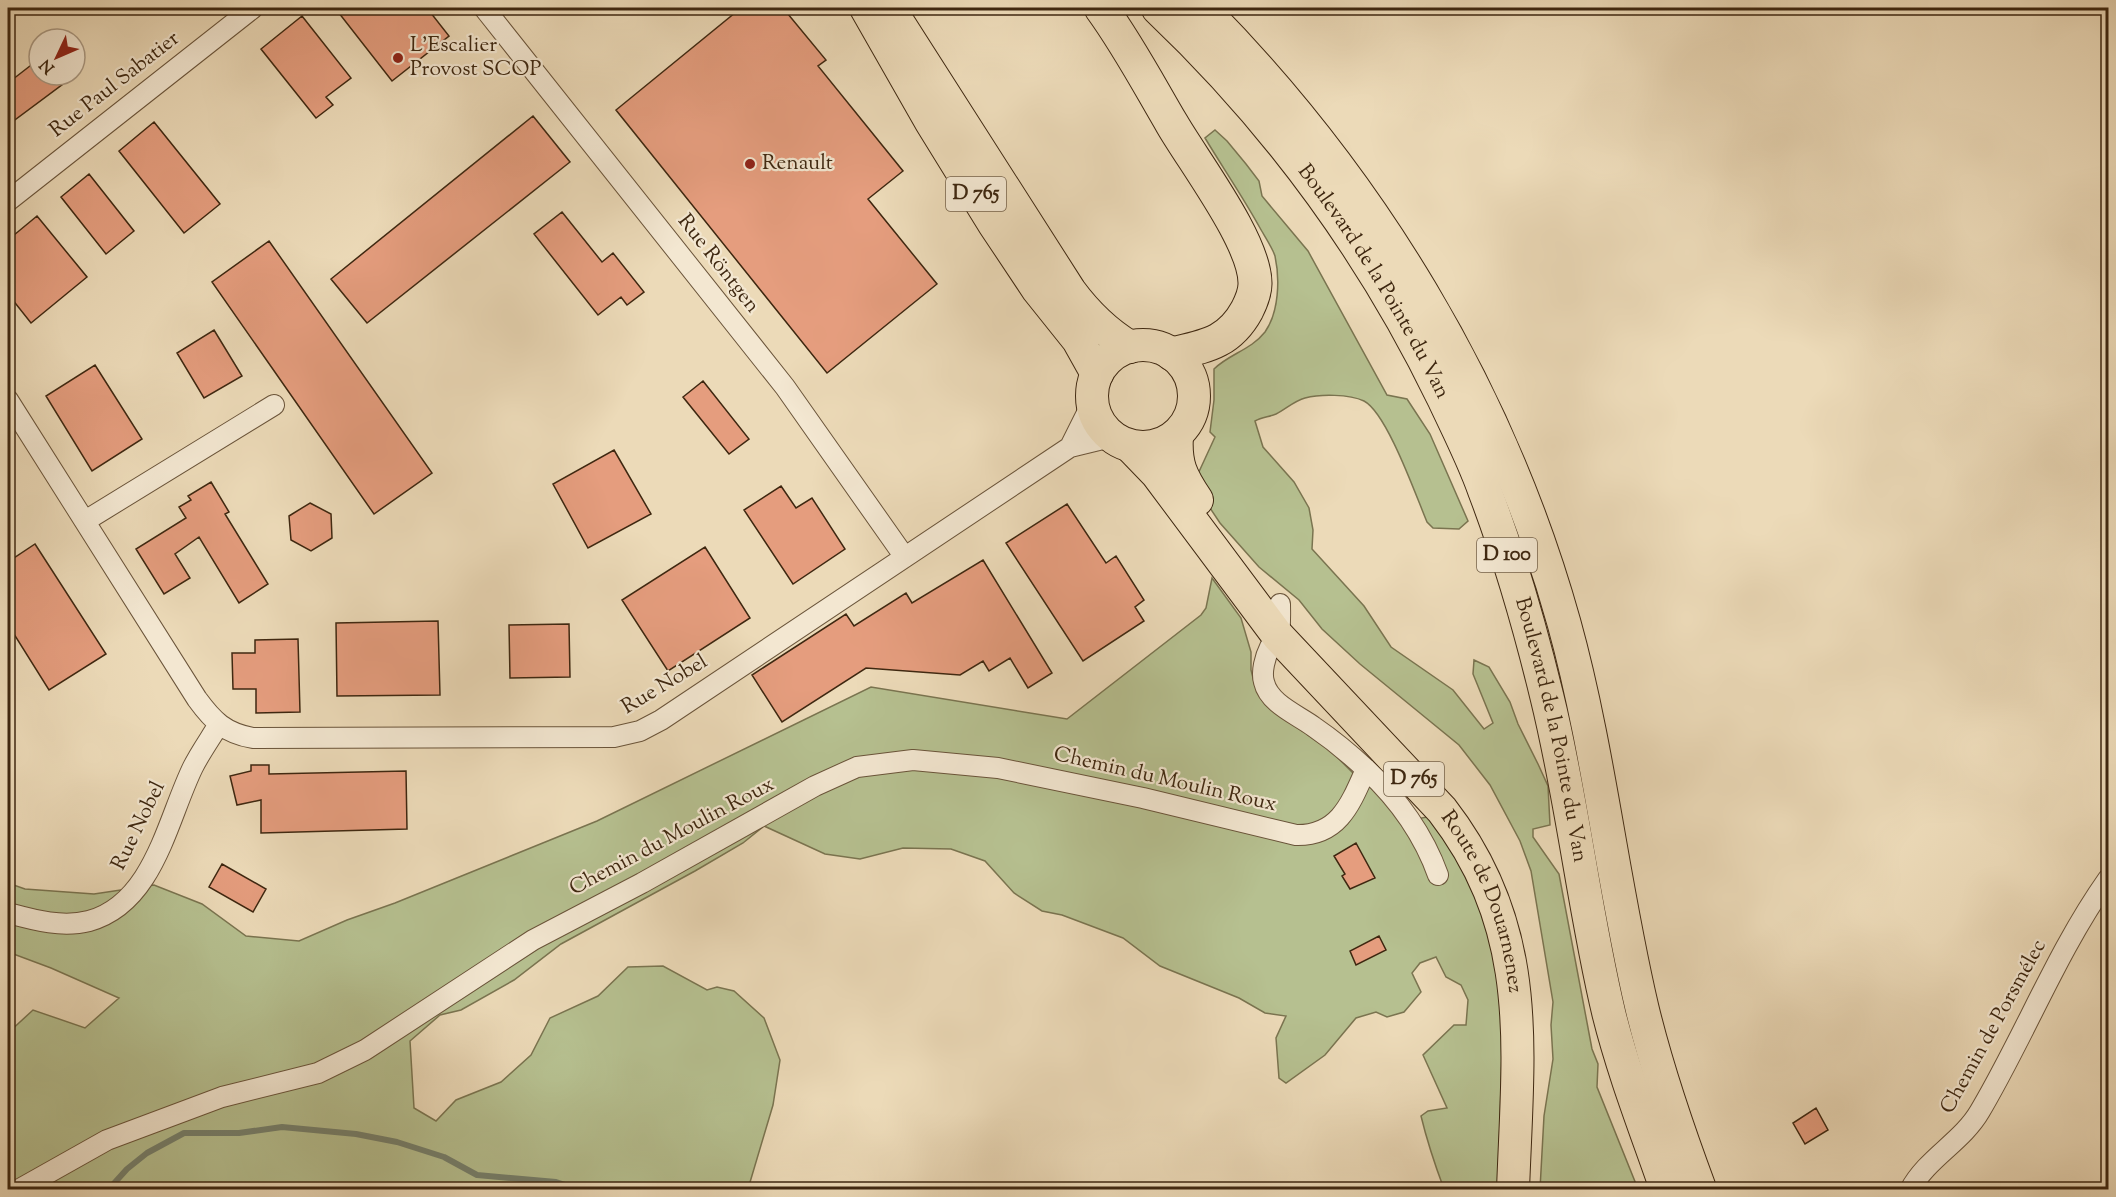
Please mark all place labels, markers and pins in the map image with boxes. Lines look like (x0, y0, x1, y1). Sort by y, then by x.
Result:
place label: L'Escalier Provost SCOP (410, 31, 541, 85)
marker: L'Escalier Provost SCOP (391, 51, 405, 65)
place label: Renault (762, 149, 833, 179)
marker: Renault (743, 157, 757, 171)

